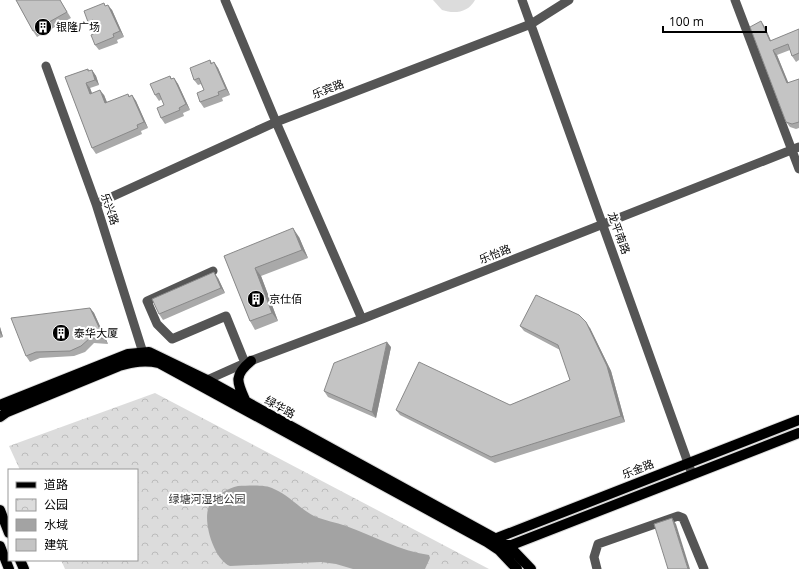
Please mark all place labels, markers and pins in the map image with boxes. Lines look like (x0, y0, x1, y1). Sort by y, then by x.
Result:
building icon: 银隆广场 (33, 17, 53, 37)
place label: 银隆广场 (56, 19, 100, 34)
building icon: 京仕佰 (246, 289, 266, 309)
place label: 京仕佰 (269, 291, 302, 306)
building icon: 泰华大厦 (51, 323, 71, 343)
place label: 泰华大厦 (74, 325, 118, 340)

